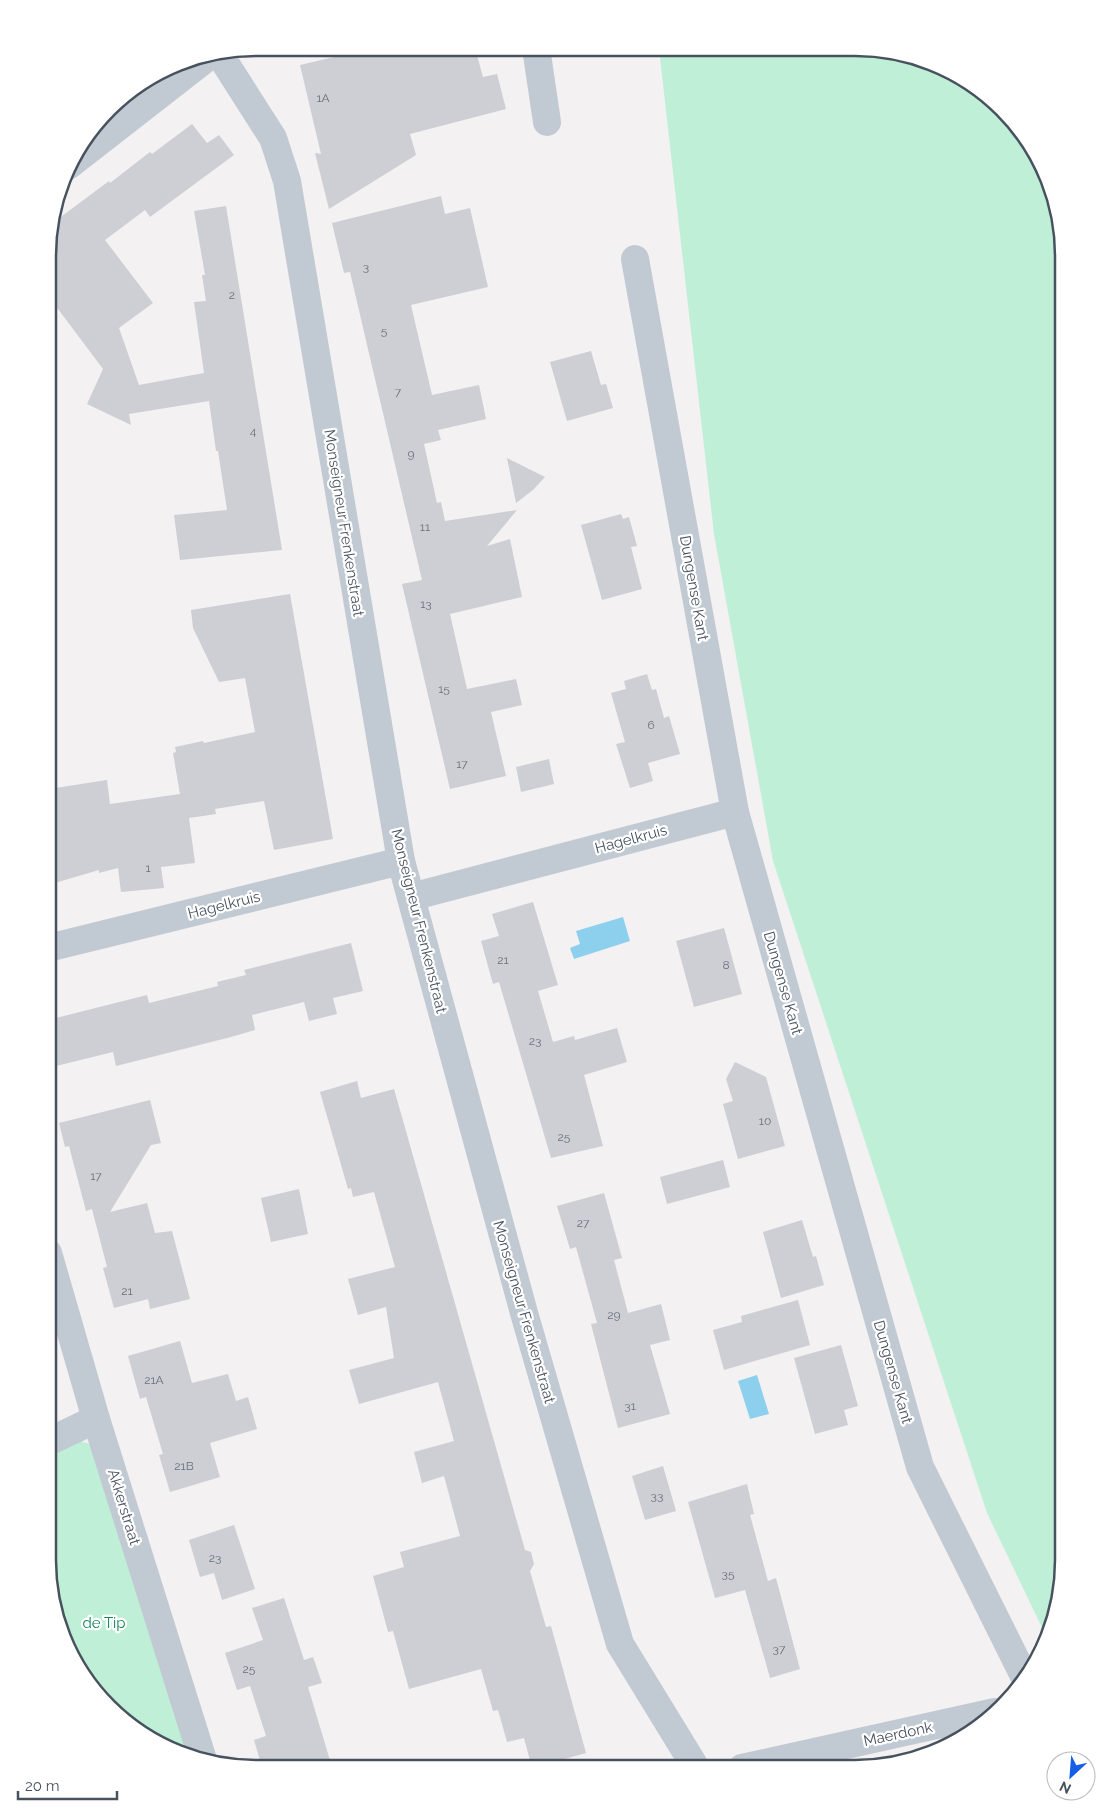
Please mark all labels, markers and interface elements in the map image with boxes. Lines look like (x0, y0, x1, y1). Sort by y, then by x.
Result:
house number: 1A (316, 91, 330, 105)
house number: 3 (363, 260, 369, 274)
house number: 2 (229, 288, 235, 302)
house number: 5 (381, 324, 388, 338)
house number: 7 (395, 385, 402, 399)
house number: 4 (250, 424, 257, 438)
street label: Monseigneur Frenkenstraat (320, 428, 368, 618)
house number: 9 (407, 447, 415, 461)
house number: 11 (420, 520, 430, 534)
street label: Dungense Kant (676, 534, 712, 642)
house number: 13 (420, 597, 432, 611)
house number: 15 (438, 682, 450, 696)
house number: 6 (647, 718, 655, 732)
house number: 17 (456, 757, 468, 771)
street label: Hagelkruis (593, 821, 669, 857)
street label: Monseigneur Frenkenstraat (387, 827, 451, 1015)
house number: 1 (145, 861, 151, 875)
street label: Hagelkruis (186, 887, 262, 923)
street label: Dungense Kant (760, 929, 806, 1037)
house number: 21 (497, 953, 509, 967)
house number: 8 (722, 958, 730, 972)
house number: 23 (529, 1034, 541, 1048)
house number: 10 (759, 1114, 771, 1128)
house number: 25 (558, 1130, 571, 1144)
house number: 17 (90, 1169, 102, 1183)
house number: 27 (577, 1216, 590, 1230)
street label: Monseigneur Frenkenstraat (489, 1219, 559, 1405)
house number: 21 (121, 1284, 133, 1298)
house number: 29 (607, 1308, 621, 1322)
street label: Dungense Kant (870, 1318, 916, 1426)
house number: 21A (144, 1373, 164, 1387)
house number: 31 (624, 1399, 636, 1413)
house number: 21B (174, 1459, 194, 1473)
street label: Akkerstraat (104, 1467, 144, 1547)
house number: 33 (651, 1489, 663, 1503)
house number: 23 (209, 1551, 221, 1565)
house number: 35 (722, 1567, 735, 1581)
park label: de Tip (82, 1614, 126, 1632)
house number: 37 (773, 1642, 786, 1656)
house number: 25 (243, 1662, 256, 1676)
street label: Maerdonk (862, 1718, 934, 1750)
north arrow (1046, 1751, 1096, 1801)
scale bar (18, 1768, 116, 1800)
text: 20 m (25, 1777, 60, 1795)
text: N (1057, 1778, 1074, 1797)

